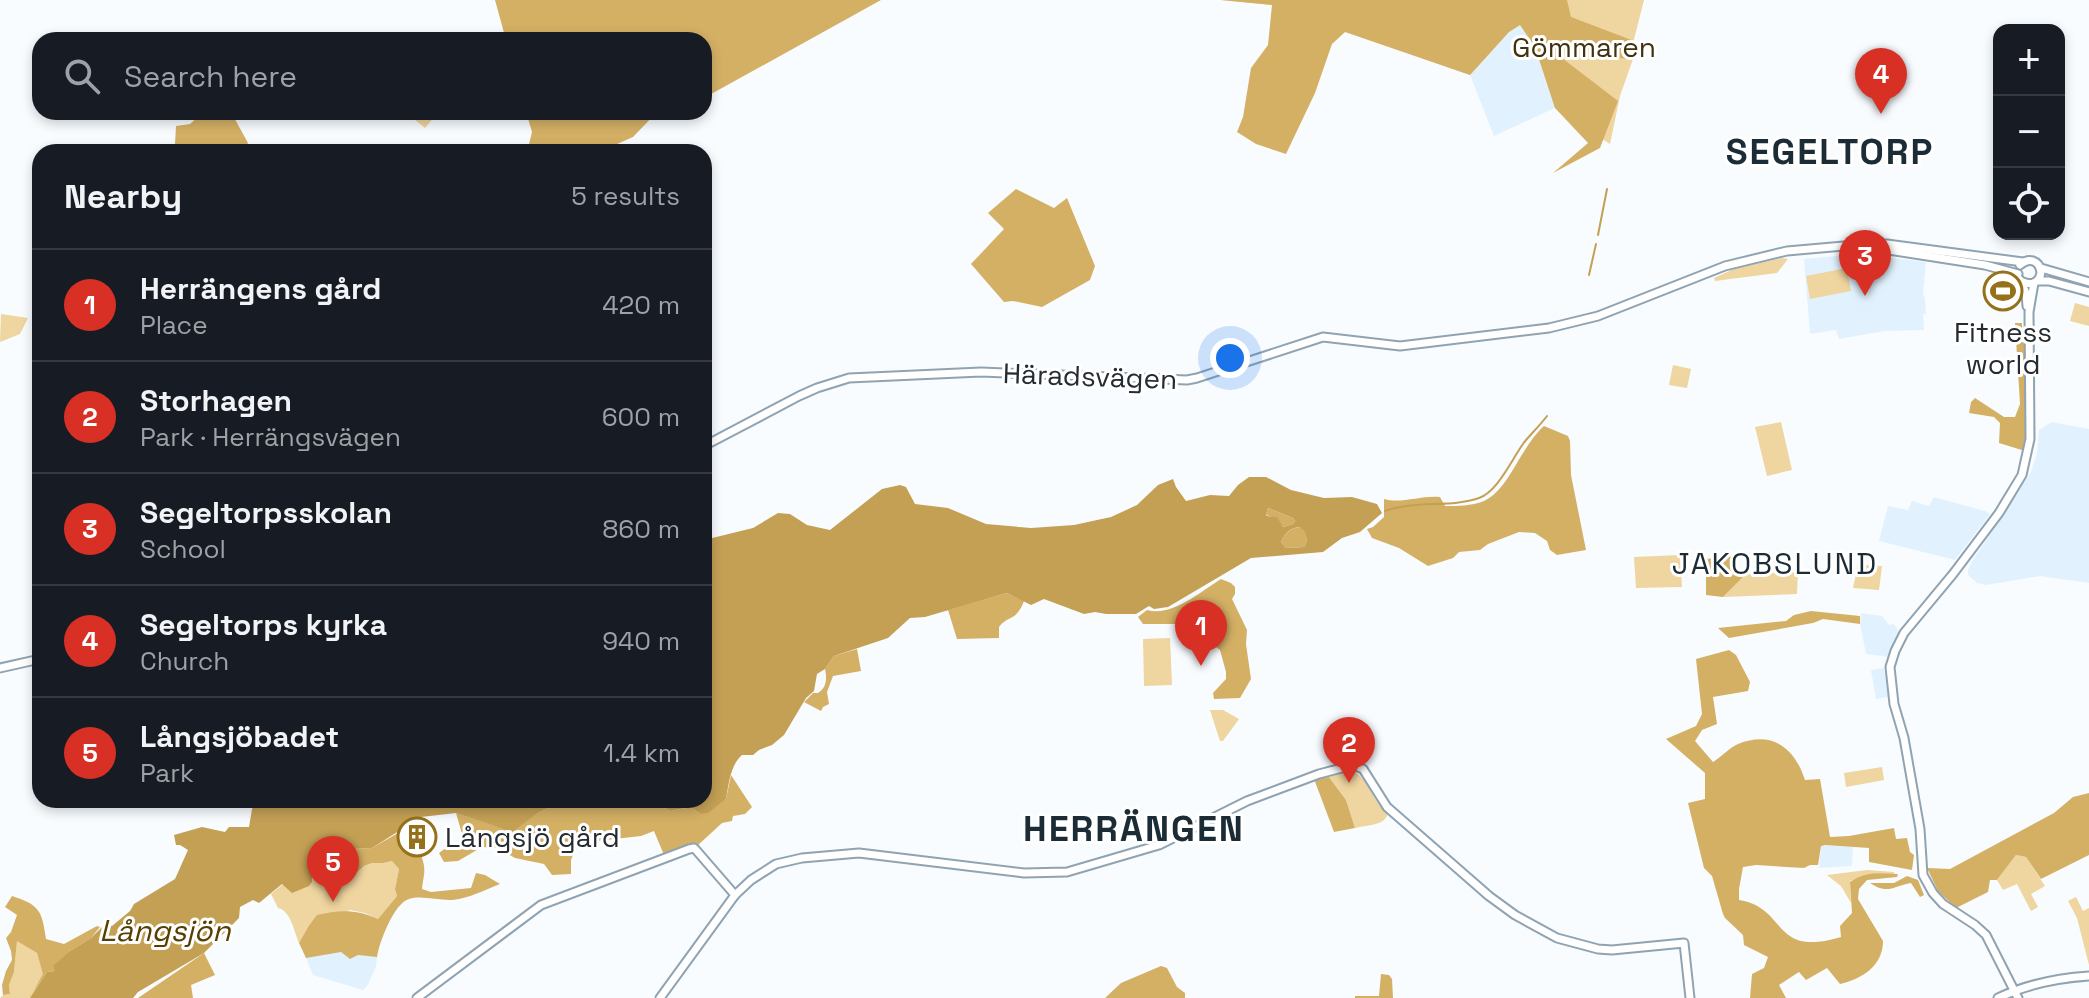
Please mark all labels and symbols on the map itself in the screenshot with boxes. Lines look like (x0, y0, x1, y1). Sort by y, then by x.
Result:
park label: Gömmaren (1512, 29, 1656, 65)
pin: 4 (1855, 48, 1907, 114)
district label: SEGELTORP (1726, 129, 1934, 175)
pin: 3 (1839, 230, 1891, 296)
sports icon: Fitness world (1982, 270, 2024, 312)
place label: Fitness world (1954, 314, 2052, 382)
your location (1210, 338, 1250, 378)
street label: Häradsvägen (1002, 355, 1178, 397)
district label: JAKOBSLUND (1672, 544, 1878, 583)
pin: 1 (1175, 600, 1227, 666)
pin: 2 (1323, 717, 1375, 783)
district label: HERRÄNGEN (1023, 806, 1245, 852)
building icon: Långsjö gård (396, 816, 438, 858)
place label: Långsjö gård (445, 819, 620, 855)
pin: 5 (307, 836, 359, 902)
water label: Långsjön (99, 911, 231, 950)

